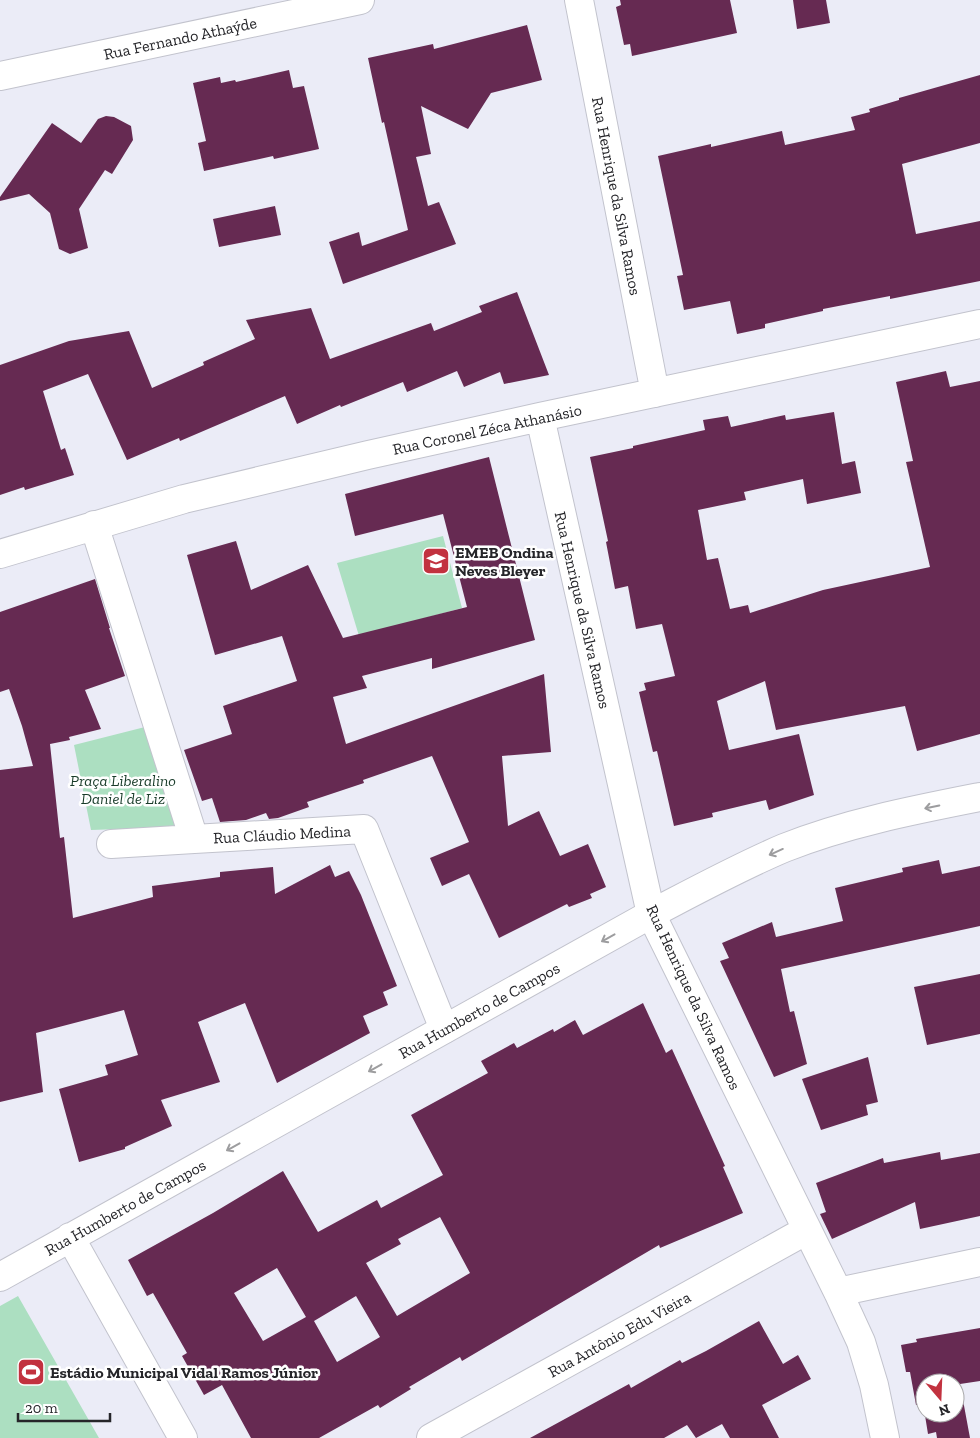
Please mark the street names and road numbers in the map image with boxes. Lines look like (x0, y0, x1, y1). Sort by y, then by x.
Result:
street label: Rua Fernando Athaýde (102, 13, 258, 64)
street label: Rua Henrique da Silva Ramos (588, 95, 645, 297)
street label: Rua Coronel Zéca Athanásio (391, 400, 583, 459)
street label: Rua Henrique da Silva Ramos (551, 510, 614, 711)
street label: Rua Cláudio Medina (213, 821, 352, 848)
street label: Rua Henrique da Silva Ramos (642, 902, 745, 1093)
street label: Rua Humberto de Campos (395, 958, 563, 1063)
street label: Rua Humberto de Campos (41, 1155, 209, 1260)
street label: Rua Antônio Edu Vieira (545, 1287, 694, 1382)

